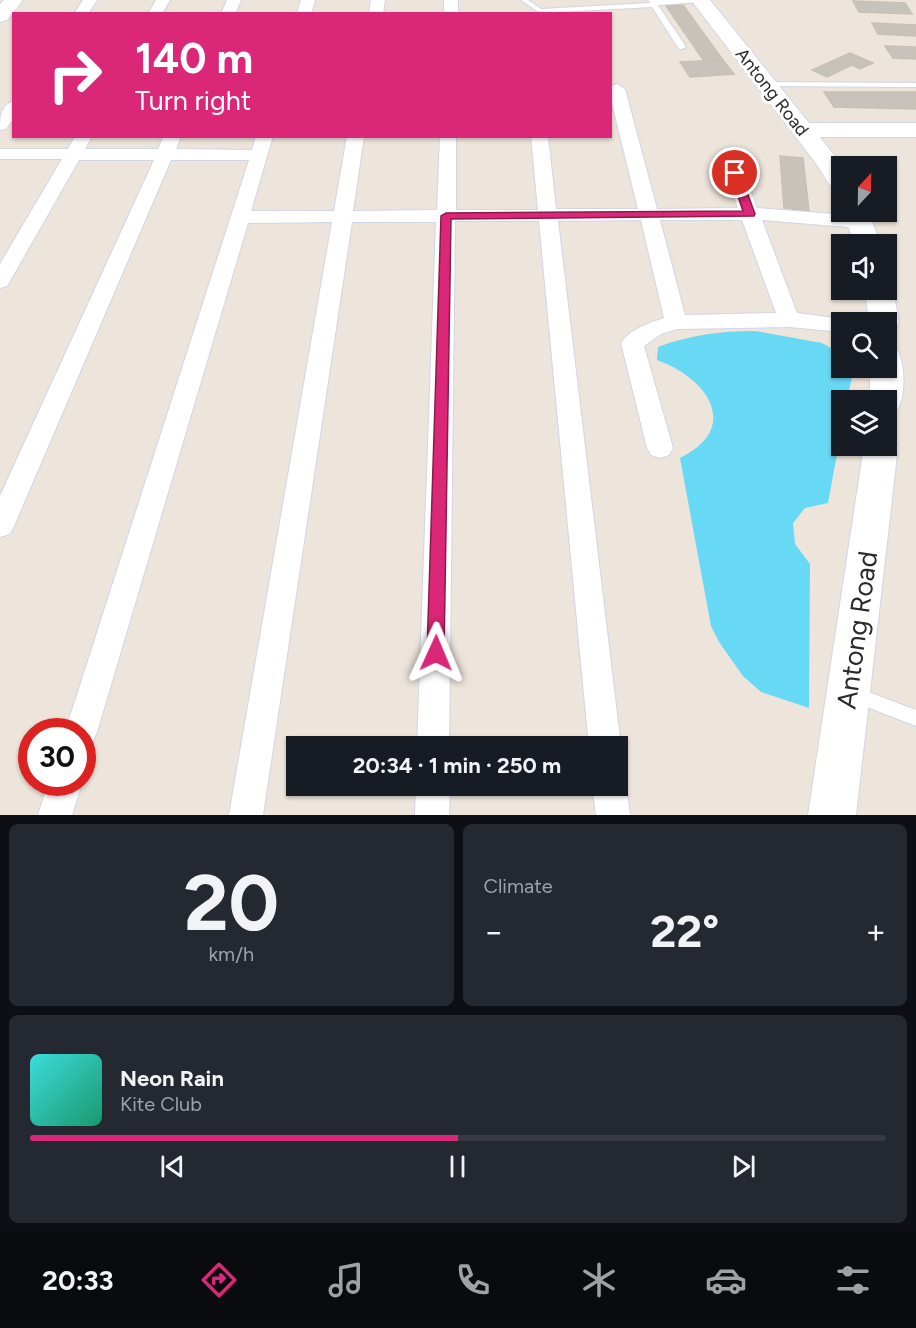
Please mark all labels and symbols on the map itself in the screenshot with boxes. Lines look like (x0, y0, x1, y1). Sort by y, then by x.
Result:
street label: Antong Road (731, 43, 813, 141)
pin (709, 147, 760, 198)
north arrow (831, 156, 897, 222)
street label: Antong Road (830, 549, 884, 711)
position arrow (404, 621, 468, 685)
speed limit sign: 30 (18, 718, 96, 796)

